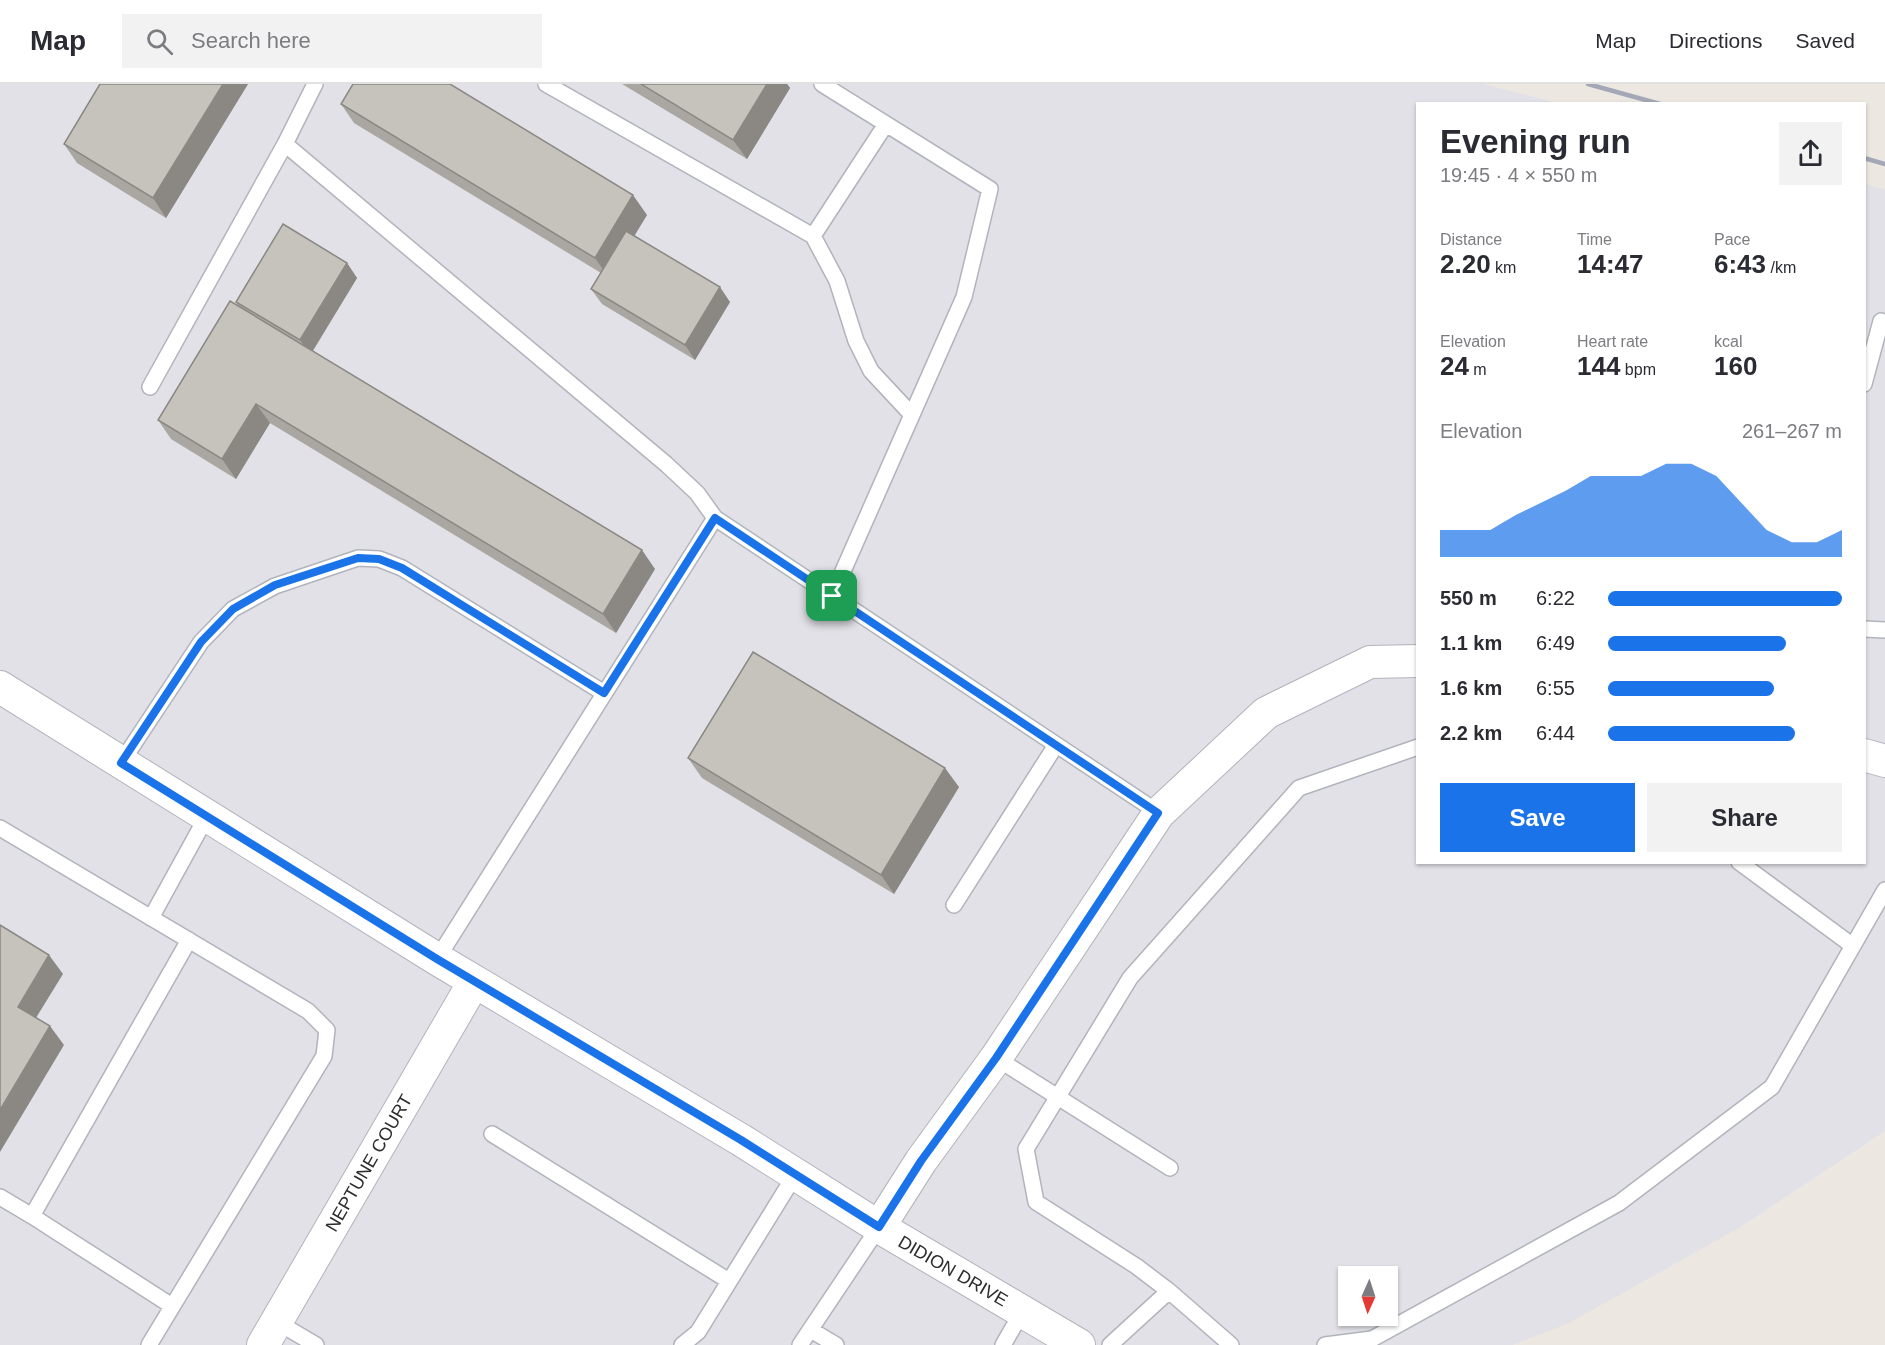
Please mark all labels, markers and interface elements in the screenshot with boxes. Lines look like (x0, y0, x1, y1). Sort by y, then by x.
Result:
search box (122, 14, 542, 68)
text: Map (30, 25, 86, 56)
icon: search (143, 25, 176, 58)
text: Search here (191, 28, 311, 53)
text: Map (1595, 29, 1636, 52)
text: Directions (1669, 29, 1762, 52)
text: Saved (1795, 29, 1855, 52)
button: share (1779, 122, 1842, 185)
text: Evening run (1440, 123, 1631, 160)
text: 19:45 · 4 × 550 m (1440, 164, 1597, 186)
text: Distance (1440, 231, 1502, 248)
text: Time (1577, 231, 1612, 248)
text: Pace (1714, 231, 1750, 248)
text: 2.20 (1440, 249, 1491, 279)
text: 14:47 (1577, 249, 1644, 279)
text: 6:43 (1714, 249, 1766, 279)
text: km (1491, 259, 1516, 276)
text: /km (1766, 259, 1796, 276)
text: Elevation (1440, 333, 1506, 350)
text: Heart rate (1577, 333, 1648, 350)
text: kcal (1714, 333, 1742, 350)
text: 24 (1440, 351, 1469, 381)
text: 144 (1577, 351, 1620, 381)
text: 160 (1714, 351, 1757, 381)
text: m (1469, 361, 1487, 378)
text: bpm (1620, 361, 1656, 378)
text: Elevation (1440, 420, 1522, 442)
text: 261–267 m (1742, 420, 1842, 442)
pin (806, 570, 857, 621)
icon: arrive (815, 579, 848, 612)
text: 550 m (1440, 587, 1497, 609)
text: 6:22 (1536, 587, 1575, 609)
text: 1.1 km (1440, 632, 1502, 654)
text: 6:49 (1536, 632, 1575, 654)
text: 1.6 km (1440, 677, 1502, 699)
text: 6:55 (1536, 677, 1575, 699)
text: 2.2 km (1440, 722, 1502, 744)
text: 6:44 (1536, 722, 1575, 744)
button: Save (1440, 783, 1635, 852)
button: Share (1647, 783, 1842, 852)
street label: NEPTUNE COURT (322, 1091, 416, 1235)
street label: DIDION DRIVE (895, 1232, 1011, 1310)
north arrow (1338, 1266, 1398, 1326)
map controls (1338, 1266, 1398, 1326)

